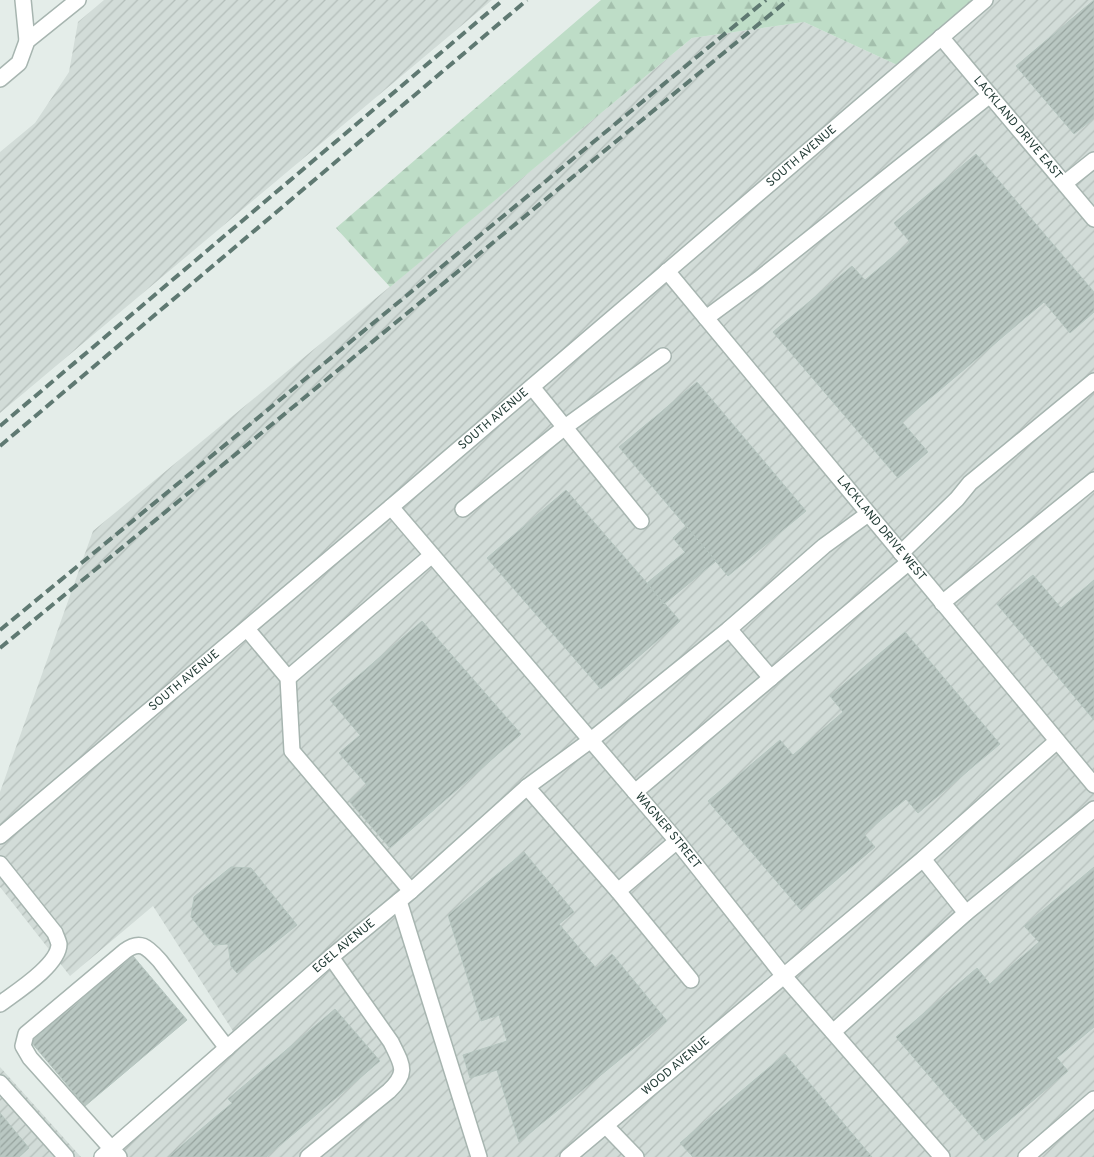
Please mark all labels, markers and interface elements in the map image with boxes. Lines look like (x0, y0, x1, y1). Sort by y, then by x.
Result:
street label: LACKLAND DRIVE EAST (969, 73, 1066, 183)
street label: SOUTH AVENUE (763, 122, 840, 191)
street label: SOUTH AVENUE (455, 385, 532, 454)
street label: LACKLAND DRIVE WEST (833, 473, 929, 585)
street label: SOUTH AVENUE (146, 646, 223, 715)
street label: WAGNER STREET (631, 789, 704, 872)
street label: EGEL AVENUE (310, 916, 379, 977)
street label: WOOD AVENUE (639, 1033, 713, 1099)

